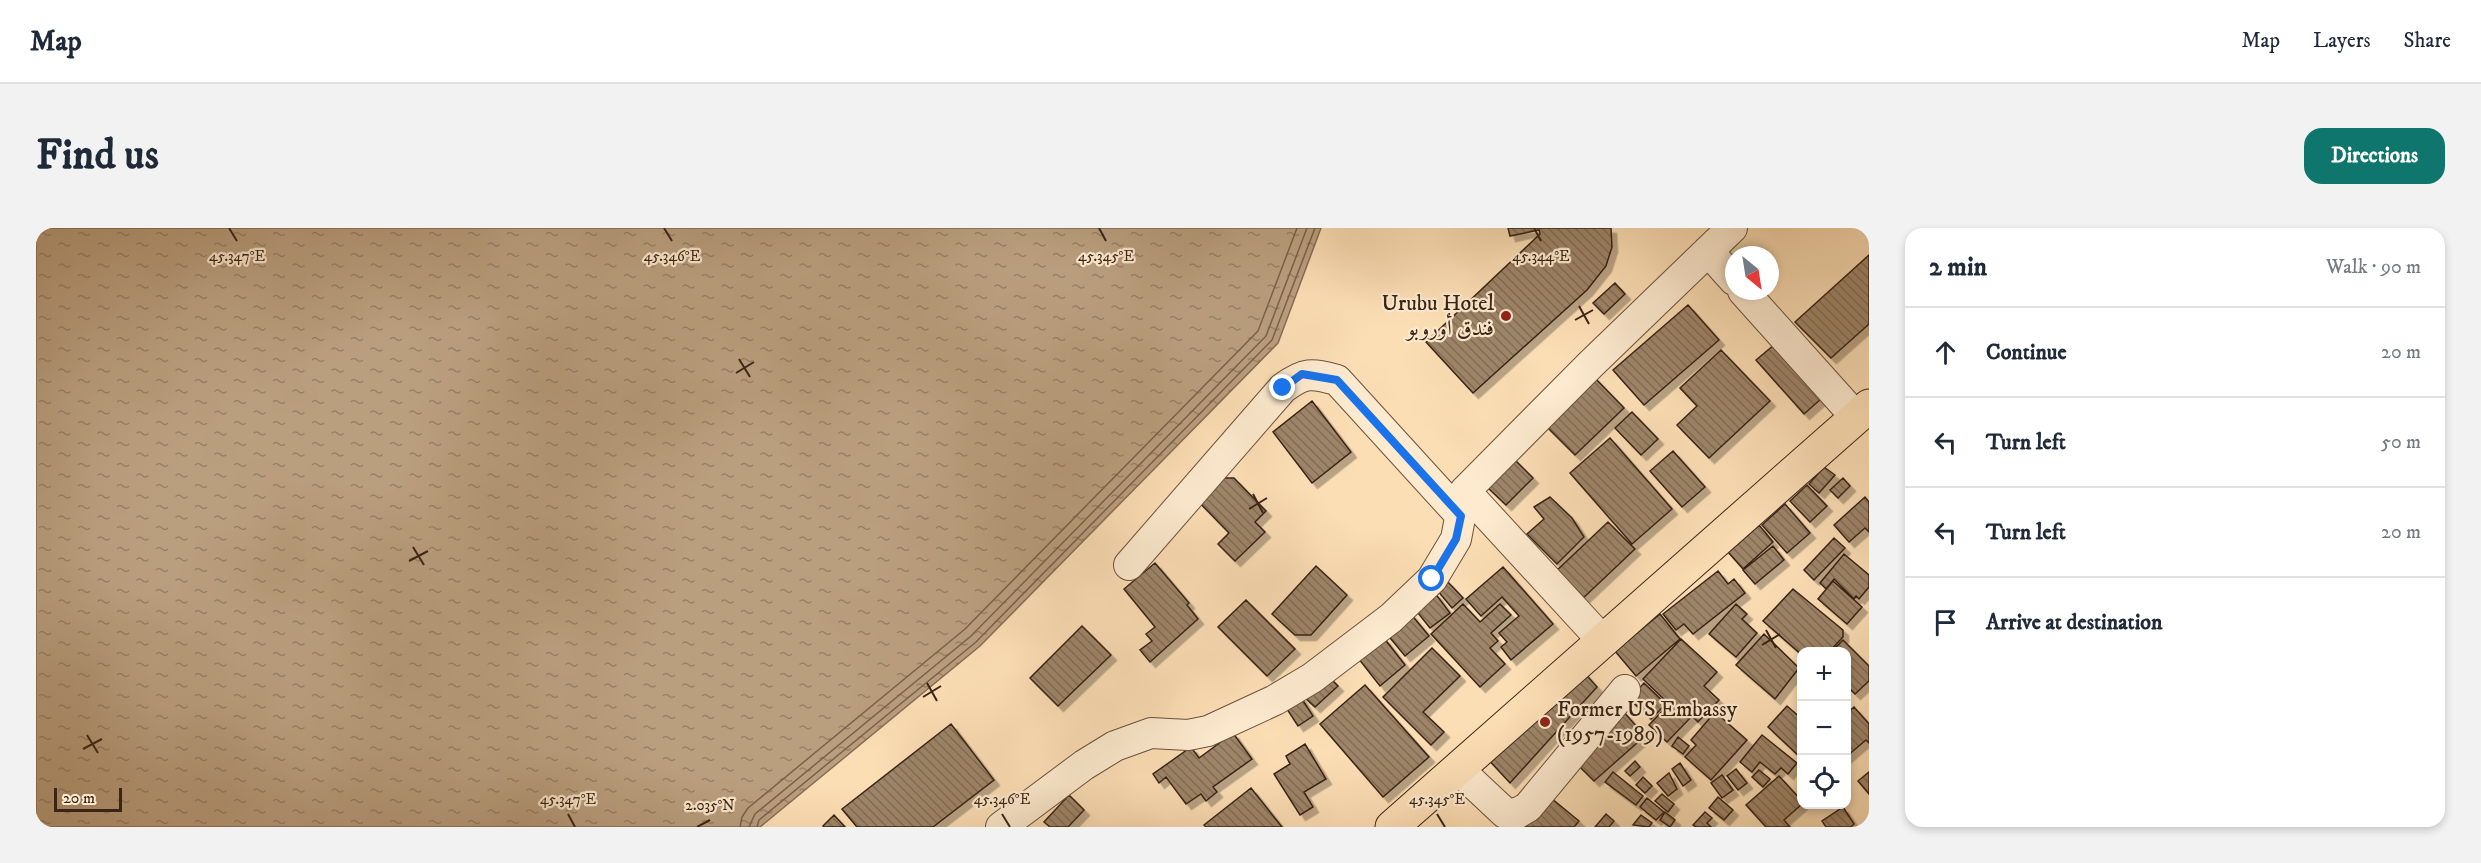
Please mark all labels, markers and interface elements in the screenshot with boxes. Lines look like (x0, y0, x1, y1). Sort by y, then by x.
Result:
text: Map (30, 24, 82, 59)
text: Map (2241, 28, 2280, 54)
text: Layers (2313, 28, 2371, 54)
text: Share (2404, 28, 2451, 54)
button: Directions (2304, 128, 2445, 184)
text: Find us (36, 130, 159, 182)
north arrow (1725, 246, 1779, 300)
text: 45.347°E (209, 247, 265, 266)
text: 45.346°E (644, 247, 701, 266)
text: 45.345°E (1078, 247, 1134, 266)
text: 45.344°E (1512, 247, 1570, 266)
text: 2 min (1929, 251, 1987, 284)
text: Walk · 90 m (2326, 255, 2421, 280)
place label: Urubu Hotel فندق أوروبو (1382, 290, 1494, 342)
marker: Urubu Hotel فندق أوروبو (1499, 309, 1513, 323)
icon: ahead (1929, 336, 1962, 369)
text: Continue (1986, 339, 2067, 366)
text: 20 m (2381, 340, 2421, 365)
route end (1269, 374, 1295, 400)
icon: left (1929, 426, 1962, 459)
text: Turn left (1986, 429, 2066, 456)
text: 50 m (2381, 430, 2421, 455)
icon: left (1929, 516, 1962, 549)
text: Turn left (1986, 519, 2066, 546)
text: 20 m (2381, 520, 2421, 545)
route start (1418, 565, 1444, 591)
icon: arrive (1929, 606, 1962, 639)
text: Arrive at destination (1986, 609, 2163, 636)
map controls (1797, 647, 1851, 809)
button: + (1797, 647, 1851, 701)
place label: Former US Embassy (1957-1989) (1557, 696, 1738, 748)
button: − (1797, 701, 1851, 755)
marker: Former US Embassy (1957-1989) (1538, 715, 1552, 729)
button: locate (1797, 755, 1851, 809)
scale bar (54, 785, 122, 812)
text: 20 m (63, 788, 95, 808)
text: 45.347°E (540, 790, 596, 809)
text: 45.346°E (974, 790, 1031, 809)
text: 45.345°E (1409, 790, 1465, 809)
text: 2.035°N (685, 796, 735, 815)

